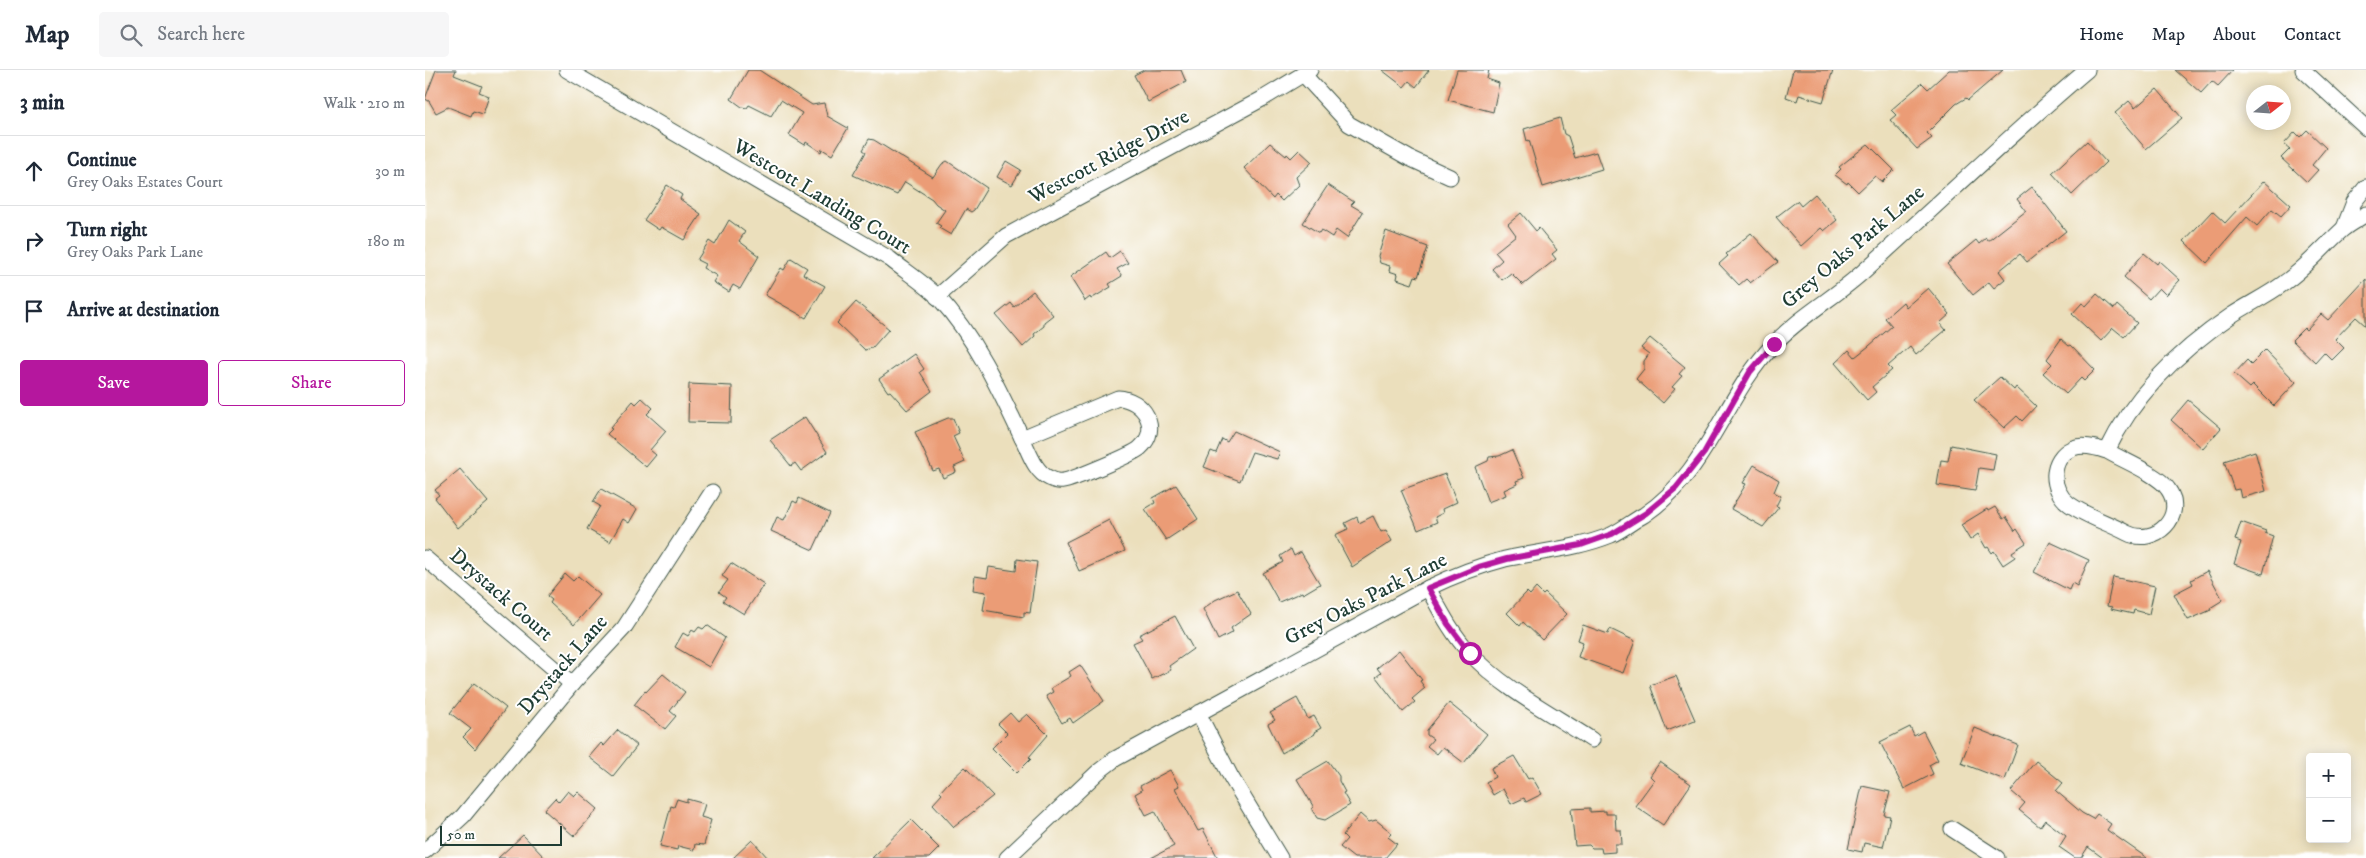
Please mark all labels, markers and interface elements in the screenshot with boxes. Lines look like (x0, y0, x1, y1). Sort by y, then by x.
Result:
search box (99, 12, 449, 57)
text: Map (25, 20, 69, 50)
icon: search (117, 21, 145, 49)
text: Search here (157, 23, 245, 46)
text: Home (2079, 24, 2124, 46)
text: Map (2152, 24, 2185, 46)
text: About (2213, 24, 2256, 46)
text: Contact (2284, 24, 2341, 46)
north arrow (2246, 85, 2291, 130)
text: 3 min (20, 90, 65, 116)
text: Walk · 210 m (323, 93, 405, 113)
street label: Westcott Ridge Drive (1023, 104, 1194, 211)
street label: Westcott Landing Court (727, 133, 916, 261)
text: Continue (67, 149, 137, 172)
icon: ahead (20, 157, 48, 185)
text: 30 m (375, 161, 405, 181)
text: Grey Oaks Estates Court (67, 172, 223, 192)
street label: Grey Oaks Park Lane (1776, 179, 1930, 314)
text: Turn right (67, 219, 147, 242)
icon: right (20, 227, 48, 255)
text: 180 m (367, 231, 405, 251)
text: Grey Oaks Park Lane (67, 242, 203, 262)
icon: arrive (20, 297, 48, 325)
text: Arrive at destination (67, 299, 219, 322)
route end (1763, 333, 1786, 356)
button: Save (20, 360, 208, 406)
button: Share (218, 360, 405, 406)
street label: Drystack Court (444, 543, 558, 647)
street label: Grey Oaks Park Lane (1280, 547, 1452, 651)
street label: Drystack Lane (513, 610, 614, 720)
route start (1459, 642, 1482, 665)
map controls (2306, 753, 2351, 843)
button: + (2306, 753, 2351, 798)
button: − (2306, 798, 2351, 843)
scale bar (440, 823, 563, 846)
text: 50 m (447, 826, 475, 844)

